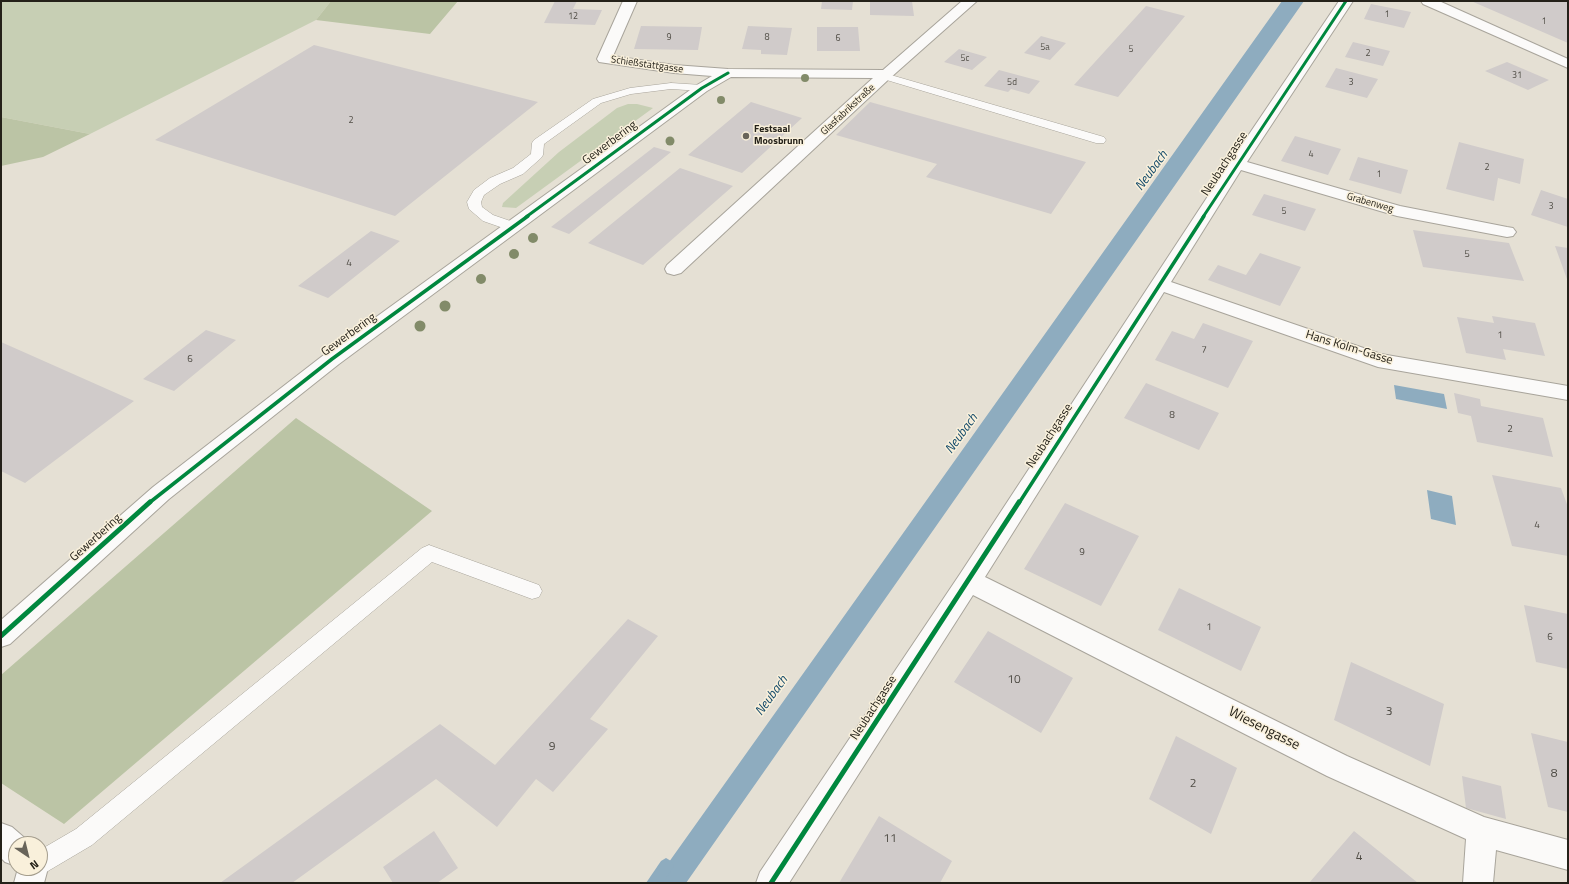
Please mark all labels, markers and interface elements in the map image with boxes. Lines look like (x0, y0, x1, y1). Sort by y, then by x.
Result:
house number: 1 (1384, 10, 1390, 20)
house number: 12 (568, 12, 578, 22)
house number: 1 (1541, 17, 1547, 27)
house number: 9 (666, 33, 672, 43)
house number: 8 (764, 33, 770, 43)
house number: 6 (835, 34, 841, 44)
house number: 5a (1040, 43, 1050, 53)
house number: 5 (1128, 45, 1134, 55)
house number: 2 (1365, 49, 1371, 59)
street label: Schießstattgasse (610, 54, 684, 76)
house number: 5c (961, 54, 969, 64)
house number: 31 (1512, 71, 1522, 81)
house number: 5d (1007, 78, 1017, 88)
house number: 3 (1348, 78, 1354, 88)
street label: Glasfabrikstraße (818, 82, 878, 138)
house number: 2 (348, 116, 354, 126)
street label: Gewerbering (580, 118, 640, 168)
place label: Festsaal Moosbrunn (754, 124, 804, 148)
street label: Neubachgasse (1199, 129, 1251, 199)
marker: Festsaal Moosbrunn (741, 131, 751, 141)
water label: Neubach (1132, 148, 1172, 194)
house number: 4 (1308, 150, 1314, 160)
house number: 2 (1484, 163, 1490, 173)
house number: 1 (1376, 170, 1382, 180)
street label: Grabenweg (1345, 191, 1395, 215)
house number: 3 (1548, 202, 1554, 212)
house number: 5 (1281, 207, 1287, 217)
house number: 5 (1464, 249, 1470, 261)
house number: 4 (346, 258, 352, 270)
street label: Gewerbering (319, 310, 379, 360)
street label: Hans Kolm-Gasse (1304, 328, 1394, 368)
house number: 1 (1497, 330, 1503, 342)
house number: 7 (1201, 345, 1207, 357)
house number: 6 (187, 354, 193, 366)
street label: Neubachgasse (1024, 401, 1076, 471)
house number: 8 (1169, 410, 1175, 422)
water label: Neubach (942, 411, 982, 457)
house number: 2 (1507, 424, 1513, 436)
street label: Gewerbering (67, 511, 125, 565)
house number: 4 (1534, 520, 1540, 532)
house number: 9 (1079, 547, 1085, 559)
house number: 1 (1206, 622, 1212, 634)
house number: 6 (1547, 632, 1553, 644)
water label: Neubach (752, 673, 792, 719)
street label: Neubachgasse (848, 673, 900, 743)
house number: 10 (1007, 673, 1021, 687)
street label: Wiesengasse (1225, 704, 1303, 754)
house number: 3 (1386, 705, 1392, 719)
house number: 9 (549, 740, 555, 754)
house number: 8 (1551, 767, 1557, 781)
house number: 2 (1190, 777, 1196, 791)
house number: 11 (883, 832, 897, 846)
north arrow (8, 836, 48, 876)
house number: 4 (1356, 850, 1362, 864)
text: N (27, 856, 42, 874)

